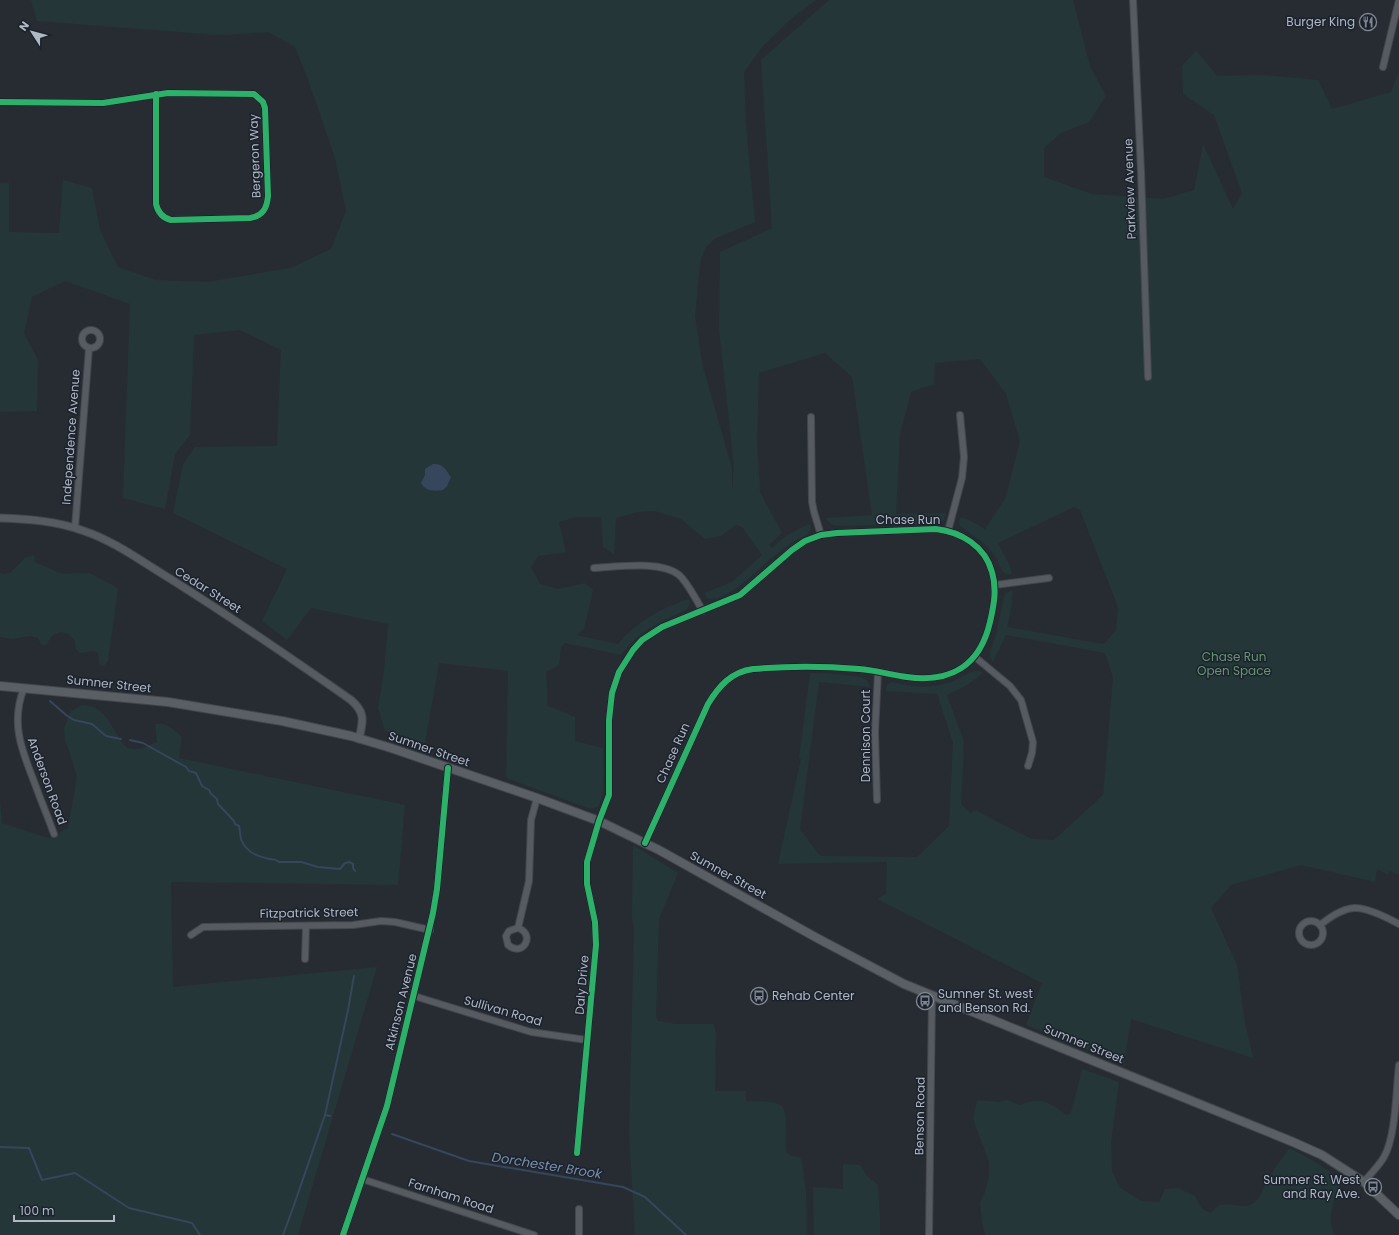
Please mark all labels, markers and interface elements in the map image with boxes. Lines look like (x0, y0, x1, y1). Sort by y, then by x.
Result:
north arrow (12, 12, 52, 52)
restaurant icon: Burger King (1358, 12, 1378, 32)
place label: Burger King (1286, 13, 1355, 30)
text: N (15, 18, 33, 34)
street label: Bergeron Way (245, 113, 264, 199)
street label: Parkview Avenue (1119, 138, 1140, 240)
street label: Independence Avenue (57, 369, 84, 505)
street label: Chase Run (876, 511, 940, 528)
street label: Cedar Street (172, 562, 245, 617)
park label: Chase Run Open Space (1197, 648, 1271, 679)
street label: Sumner Street (66, 671, 152, 696)
street label: Dennison Court (857, 690, 874, 782)
street label: Chase Run (652, 720, 693, 786)
street label: Sumner Street (386, 727, 472, 770)
street label: Anderson Road (24, 735, 71, 827)
street label: Sumner Street (687, 847, 770, 903)
street label: Fitzpatrick Street (260, 903, 358, 922)
street label: Atkinson Avenue (380, 952, 421, 1052)
street label: Daly Drive (570, 955, 593, 1015)
place label: Sumner St. west and Benson Rd. (938, 985, 1033, 1016)
bus stop icon: Rehab Center (749, 986, 769, 1006)
place label: Rehab Center (772, 987, 855, 1004)
street label: Sullivan Road (462, 991, 544, 1030)
bus stop icon: Sumner St. west and Benson Rd. (915, 991, 935, 1011)
street label: Sumner Street (1042, 1020, 1127, 1067)
street label: Benson Road (910, 1077, 929, 1155)
water label: Dorchester Brook (491, 1147, 605, 1184)
place label: Sumner St. West and Ray Ave. (1263, 1171, 1360, 1202)
street label: Farnham Road (406, 1174, 496, 1217)
bus stop icon: Sumner St. West and Ray Ave. (1363, 1177, 1383, 1197)
scale bar (14, 1197, 114, 1223)
text: 100 m (20, 1202, 54, 1219)

